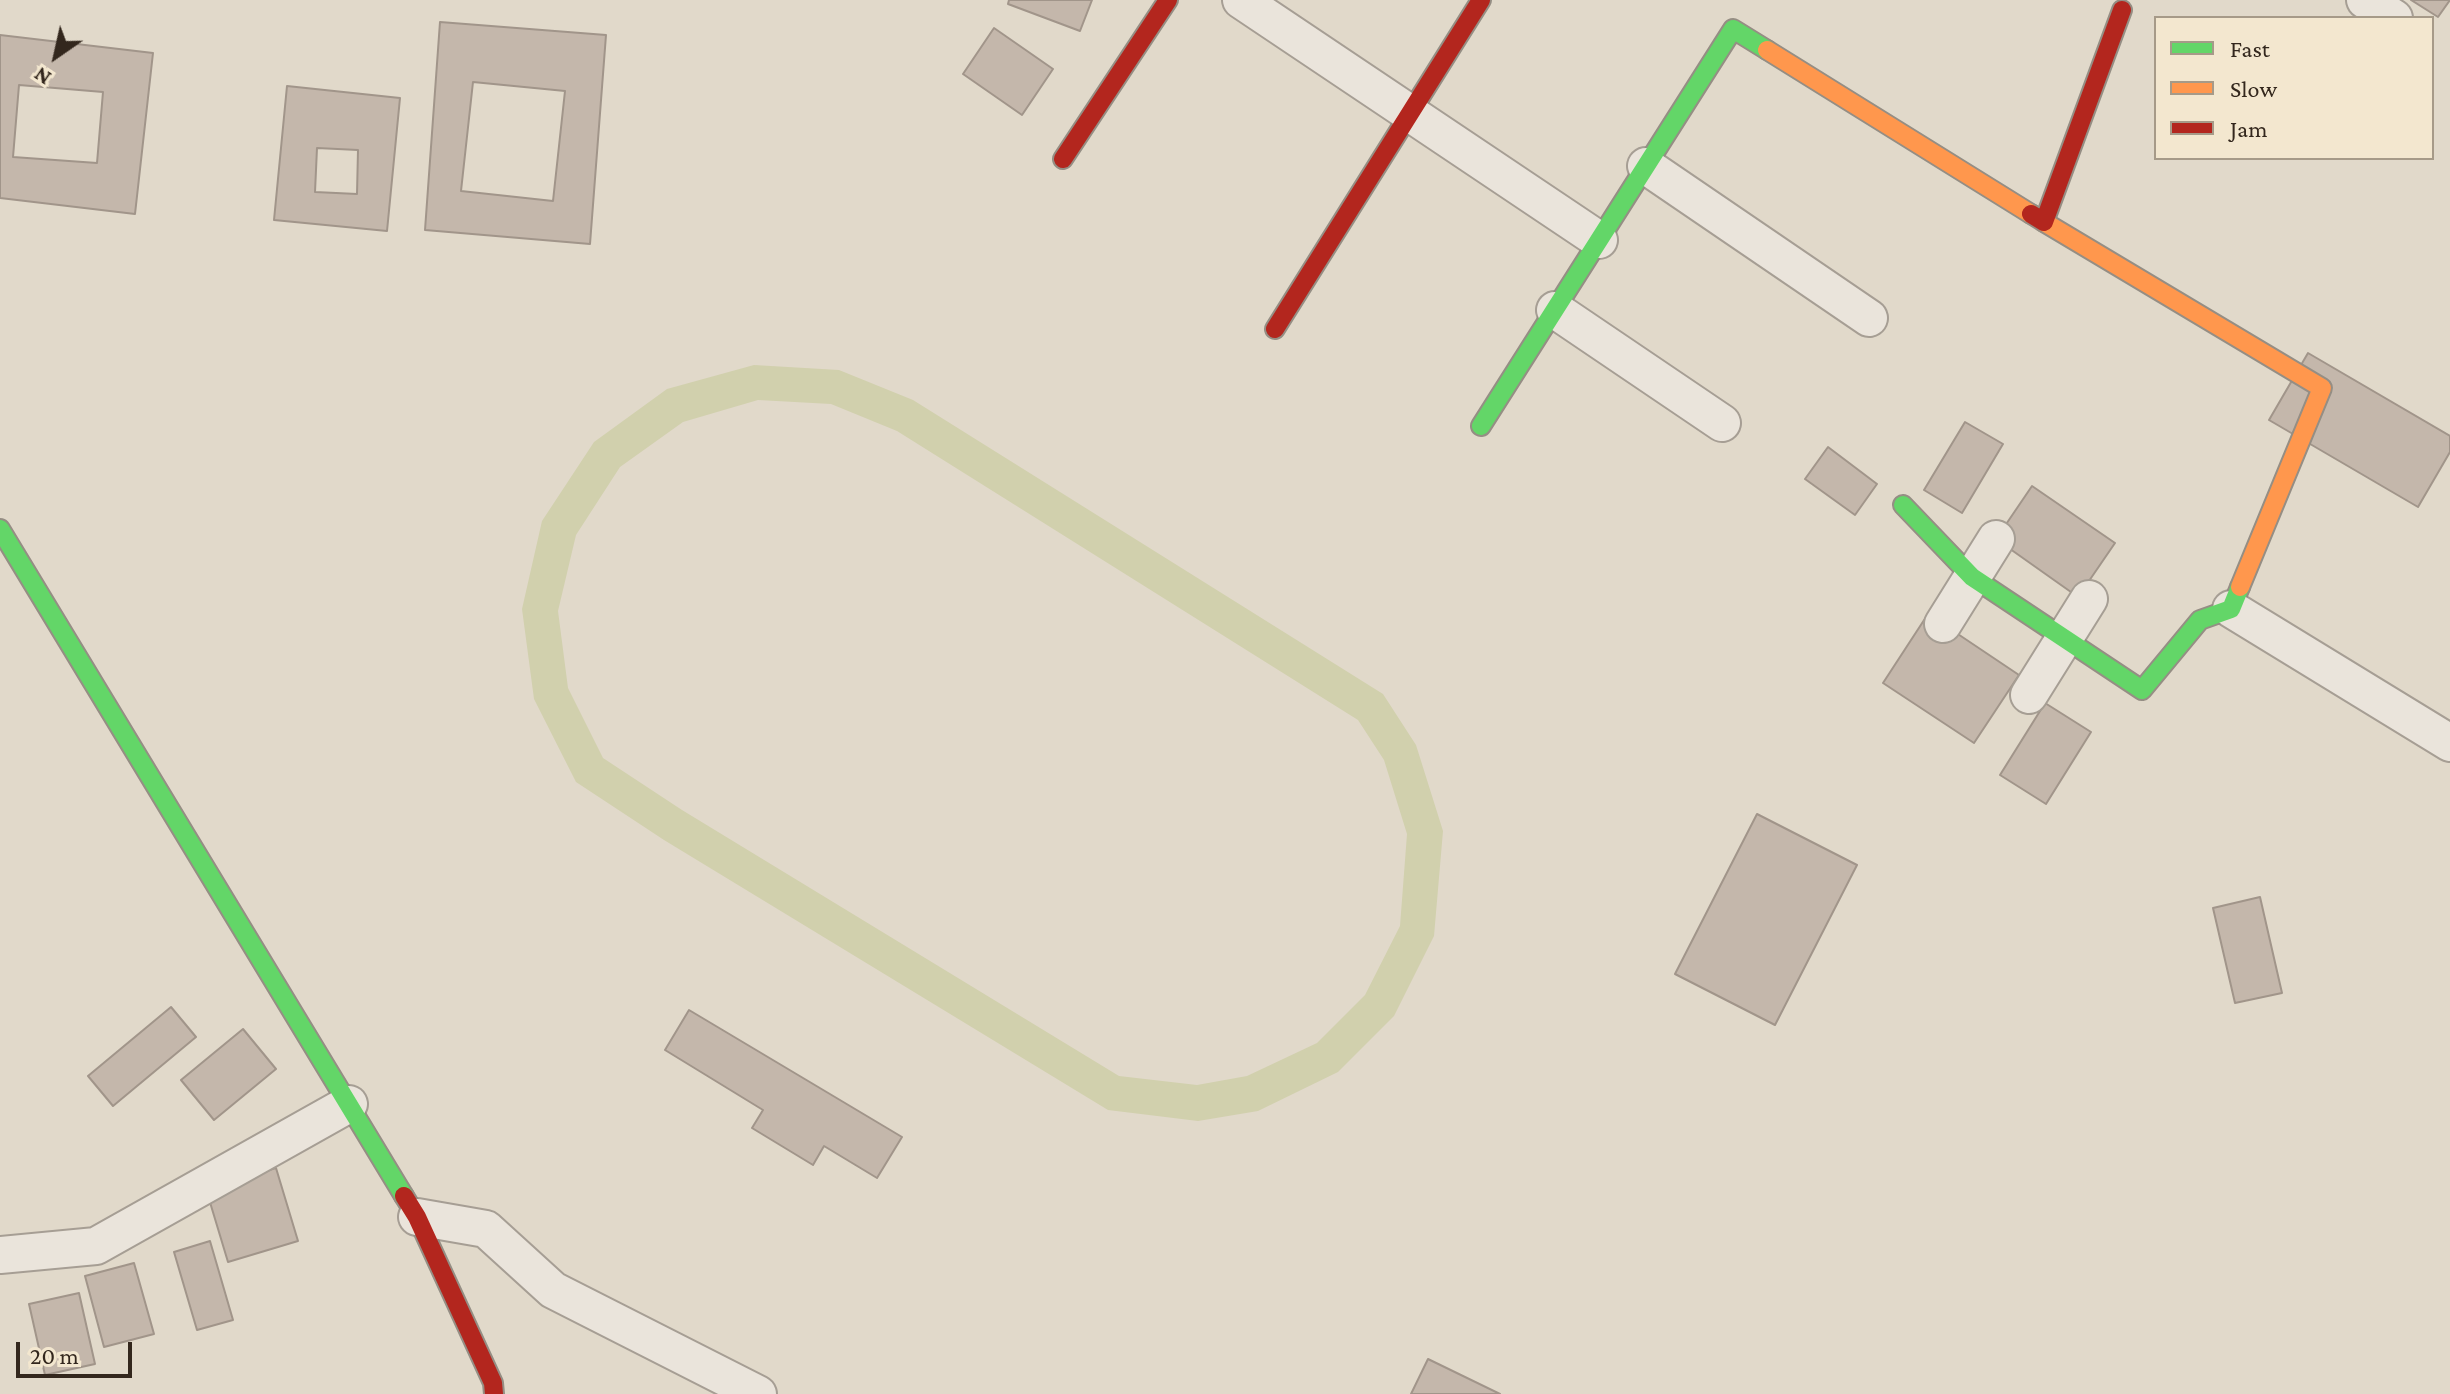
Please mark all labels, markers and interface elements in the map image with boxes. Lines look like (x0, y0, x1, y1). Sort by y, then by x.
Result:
north arrow (16, 16, 96, 96)
legend (2154, 16, 2434, 160)
text: Fast (2230, 35, 2270, 62)
text: N (29, 62, 56, 91)
text: Slow (2230, 75, 2277, 102)
text: Jam (2230, 115, 2268, 142)
scale bar (20, 1326, 136, 1376)
text: 20 m (30, 1342, 79, 1369)

